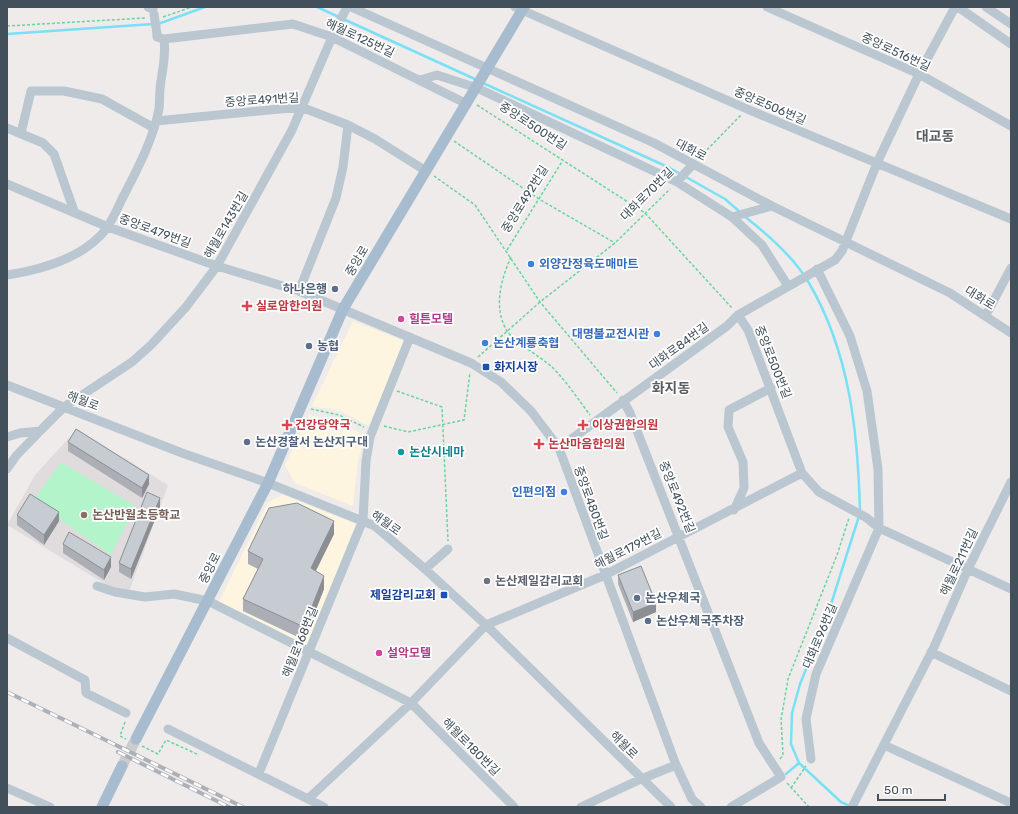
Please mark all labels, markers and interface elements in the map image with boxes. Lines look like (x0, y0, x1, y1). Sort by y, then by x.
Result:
street label: 해월로125번길 (323, 16, 397, 60)
street label: 중앙로516번길 (859, 30, 933, 74)
street label: 중앙로506번길 (732, 84, 808, 128)
street label: 중앙로491번길 (224, 90, 300, 110)
street label: 중앙로500번길 (497, 99, 569, 153)
district label: 대교동 (916, 128, 954, 145)
street label: 대화로 (673, 136, 709, 164)
street label: 중앙로492번길 (499, 163, 551, 235)
street label: 대화로70번길 (618, 165, 676, 223)
street label: 해월로143번길 (201, 189, 251, 261)
street label: 중앙로479번길 (117, 211, 193, 251)
street label: 중앙로 (342, 243, 372, 279)
place label: 외양간정육도매마트 (539, 257, 638, 271)
marker: 외양간정육도매마트 (526, 259, 536, 269)
place label: 하나은행 (283, 282, 327, 296)
street label: 대화로 (962, 283, 998, 313)
marker: 하나은행 (330, 284, 340, 294)
place label: 실로암한의원 (256, 299, 322, 313)
marker: 실로암한의원 (241, 300, 253, 312)
place label: 힐튼모텔 (409, 312, 453, 326)
marker: 힐튼모텔 (396, 314, 406, 324)
street label: 대화로84번길 (646, 320, 712, 372)
street label: 중앙로500번길 (752, 323, 794, 401)
place label: 대명불교전시관 (572, 327, 649, 341)
marker: 대명불교전시관 (652, 329, 662, 339)
place label: 논산계룡축협 (493, 336, 559, 350)
marker: 논산계룡축협 (480, 338, 490, 348)
place label: 농협 (317, 339, 339, 353)
marker: 농협 (304, 341, 314, 351)
place label: 화지시장 (494, 360, 538, 374)
marker: 화지시장 (481, 362, 491, 372)
district label: 화지동 (652, 380, 690, 397)
street label: 해월로 (65, 389, 101, 413)
place label: 건강당약국 (295, 418, 350, 432)
place label: 이상권한의원 (592, 418, 658, 432)
marker: 이상권한의원 (577, 419, 589, 431)
marker: 건강당약국 (282, 420, 292, 430)
place label: 논산경찰서 논산지구대 (255, 435, 368, 449)
marker: 논산경찰서 논산지구대 (242, 437, 252, 447)
place label: 논산마음한의원 (548, 437, 625, 451)
marker: 논산마음한의원 (533, 438, 545, 450)
place label: 논산시네마 (409, 445, 464, 459)
marker: 논산시네마 (396, 447, 406, 457)
street label: 중앙로492번길 (656, 459, 698, 535)
street label: 중앙로480번길 (571, 464, 611, 542)
place label: 인편의점 (512, 485, 556, 499)
marker: 인편의점 (559, 487, 569, 497)
place label: 논산반월초등학교 (92, 508, 180, 522)
street label: 해월로 (368, 508, 404, 538)
marker: 논산반월초등학교 (79, 510, 89, 520)
street label: 해월로179번길 (592, 526, 664, 572)
street label: 해월로211번길 (937, 526, 981, 598)
street label: 중앙로 (196, 550, 224, 586)
place label: 논산제일감리교회 (495, 574, 583, 588)
marker: 논산제일감리교회 (482, 576, 492, 586)
place label: 제일감리교회 (370, 588, 436, 602)
marker: 제일감리교회 (439, 590, 449, 600)
place label: 논산우체국 (645, 591, 700, 605)
marker: 논산우체국 (632, 593, 642, 603)
street label: 대화로96번길 (800, 601, 840, 671)
street label: 해월로168번길 (279, 605, 321, 679)
place label: 논산우체국주차장 (656, 614, 744, 628)
marker: 논산우체국주차장 (643, 616, 653, 626)
place label: 설악모텔 (387, 646, 431, 660)
marker: 설악모텔 (374, 648, 384, 658)
street label: 해월로180번길 (439, 715, 503, 779)
street label: 해월로 (607, 728, 641, 762)
scale bar (878, 776, 945, 802)
text: 50 m (884, 783, 912, 797)

